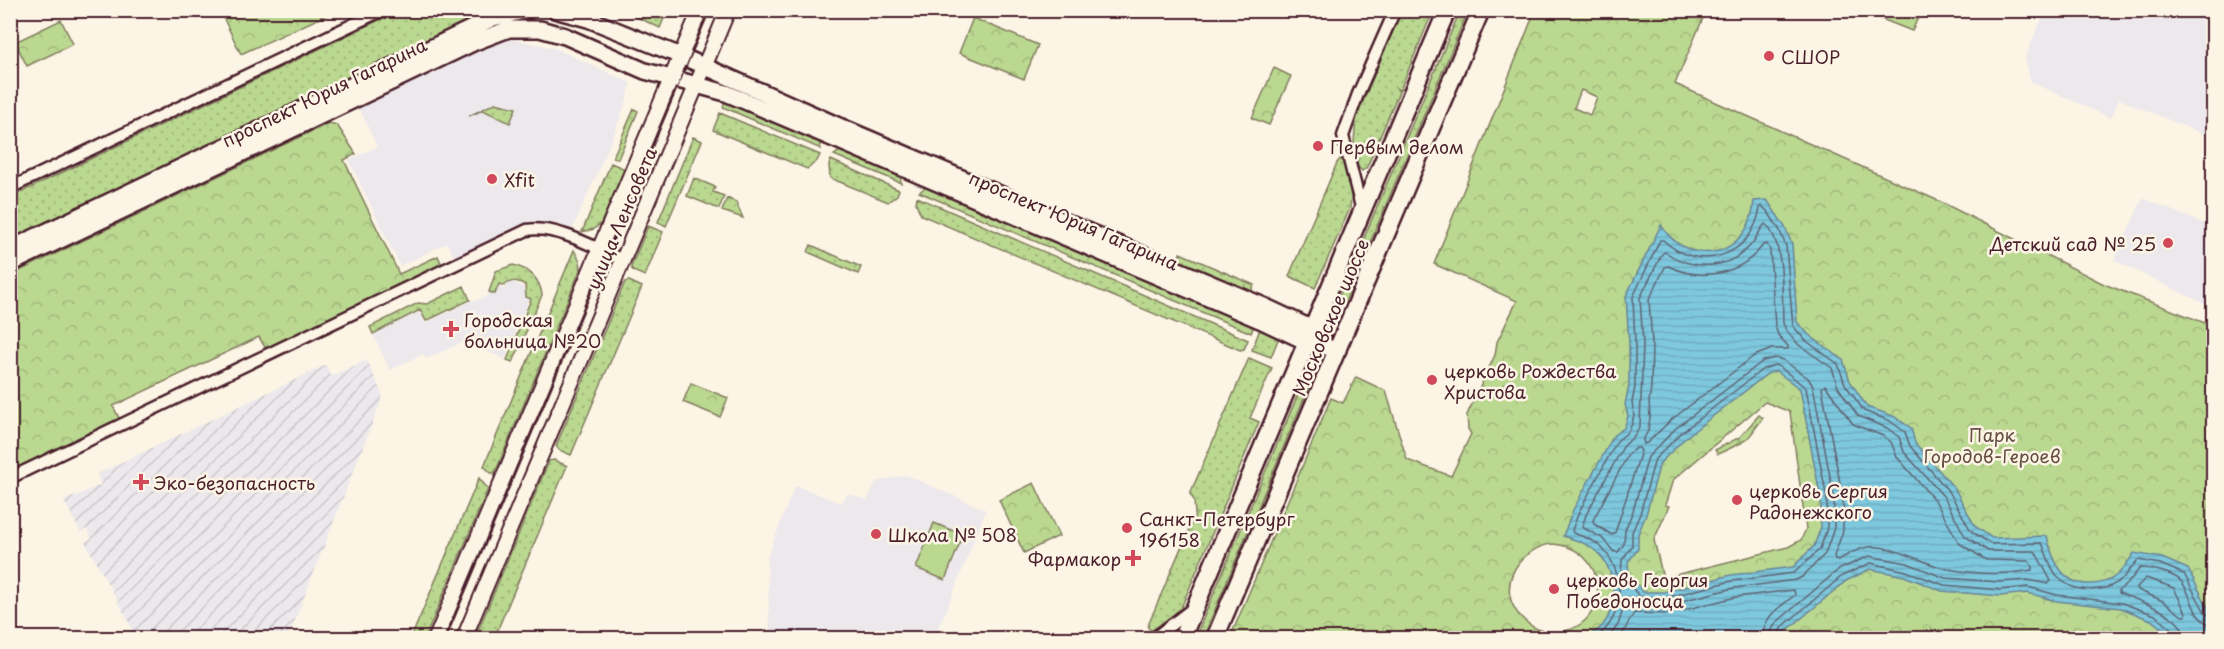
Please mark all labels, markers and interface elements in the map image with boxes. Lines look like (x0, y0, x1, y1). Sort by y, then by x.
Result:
street label: проспект Юрия Гагарина (217, 30, 432, 153)
place label: СШОР (1781, 43, 1840, 70)
marker: СШОР (1762, 49, 1776, 63)
place label: Первым делом (1330, 133, 1464, 160)
marker: Первым делом (1311, 139, 1325, 153)
street label: улица Ленсовета (579, 143, 663, 293)
street label: проспект Юрия Гагарина (965, 164, 1183, 277)
place label: Xfit (504, 166, 535, 193)
marker: Xfit (485, 172, 499, 186)
place label: Детский сад № 25 (1989, 230, 2156, 257)
street label: Московское шоссе (1285, 234, 1375, 400)
marker: Детский сад № 25 (2161, 236, 2175, 250)
place label: Городская больница №20 (464, 306, 601, 354)
marker: Городская больница №20 (442, 320, 460, 338)
place label: церковь Рождества Христова (1444, 357, 1617, 405)
marker: церковь Рождества Христова (1425, 373, 1439, 387)
park label: Парк Городов-Героев (1924, 421, 2060, 469)
place label: Эко-безопасность (153, 469, 315, 496)
marker: Эко-безопасность (132, 473, 150, 491)
place label: церковь Сергия Радонежского (1749, 477, 1888, 525)
marker: церковь Сергия Радонежского (1730, 493, 1744, 507)
place label: Санкт-Петербург 196158 (1139, 505, 1295, 553)
place label: Школа № 508 (888, 521, 1017, 548)
marker: Санкт-Петербург 196158 (1120, 521, 1134, 535)
marker: Школа № 508 (869, 527, 883, 541)
place label: Фармакор (1028, 545, 1121, 572)
marker: Фармакор (1126, 551, 1140, 565)
place label: церковь Георгия Победоносца (1566, 566, 1708, 614)
marker: церковь Георгия Победоносца (1547, 582, 1561, 596)

